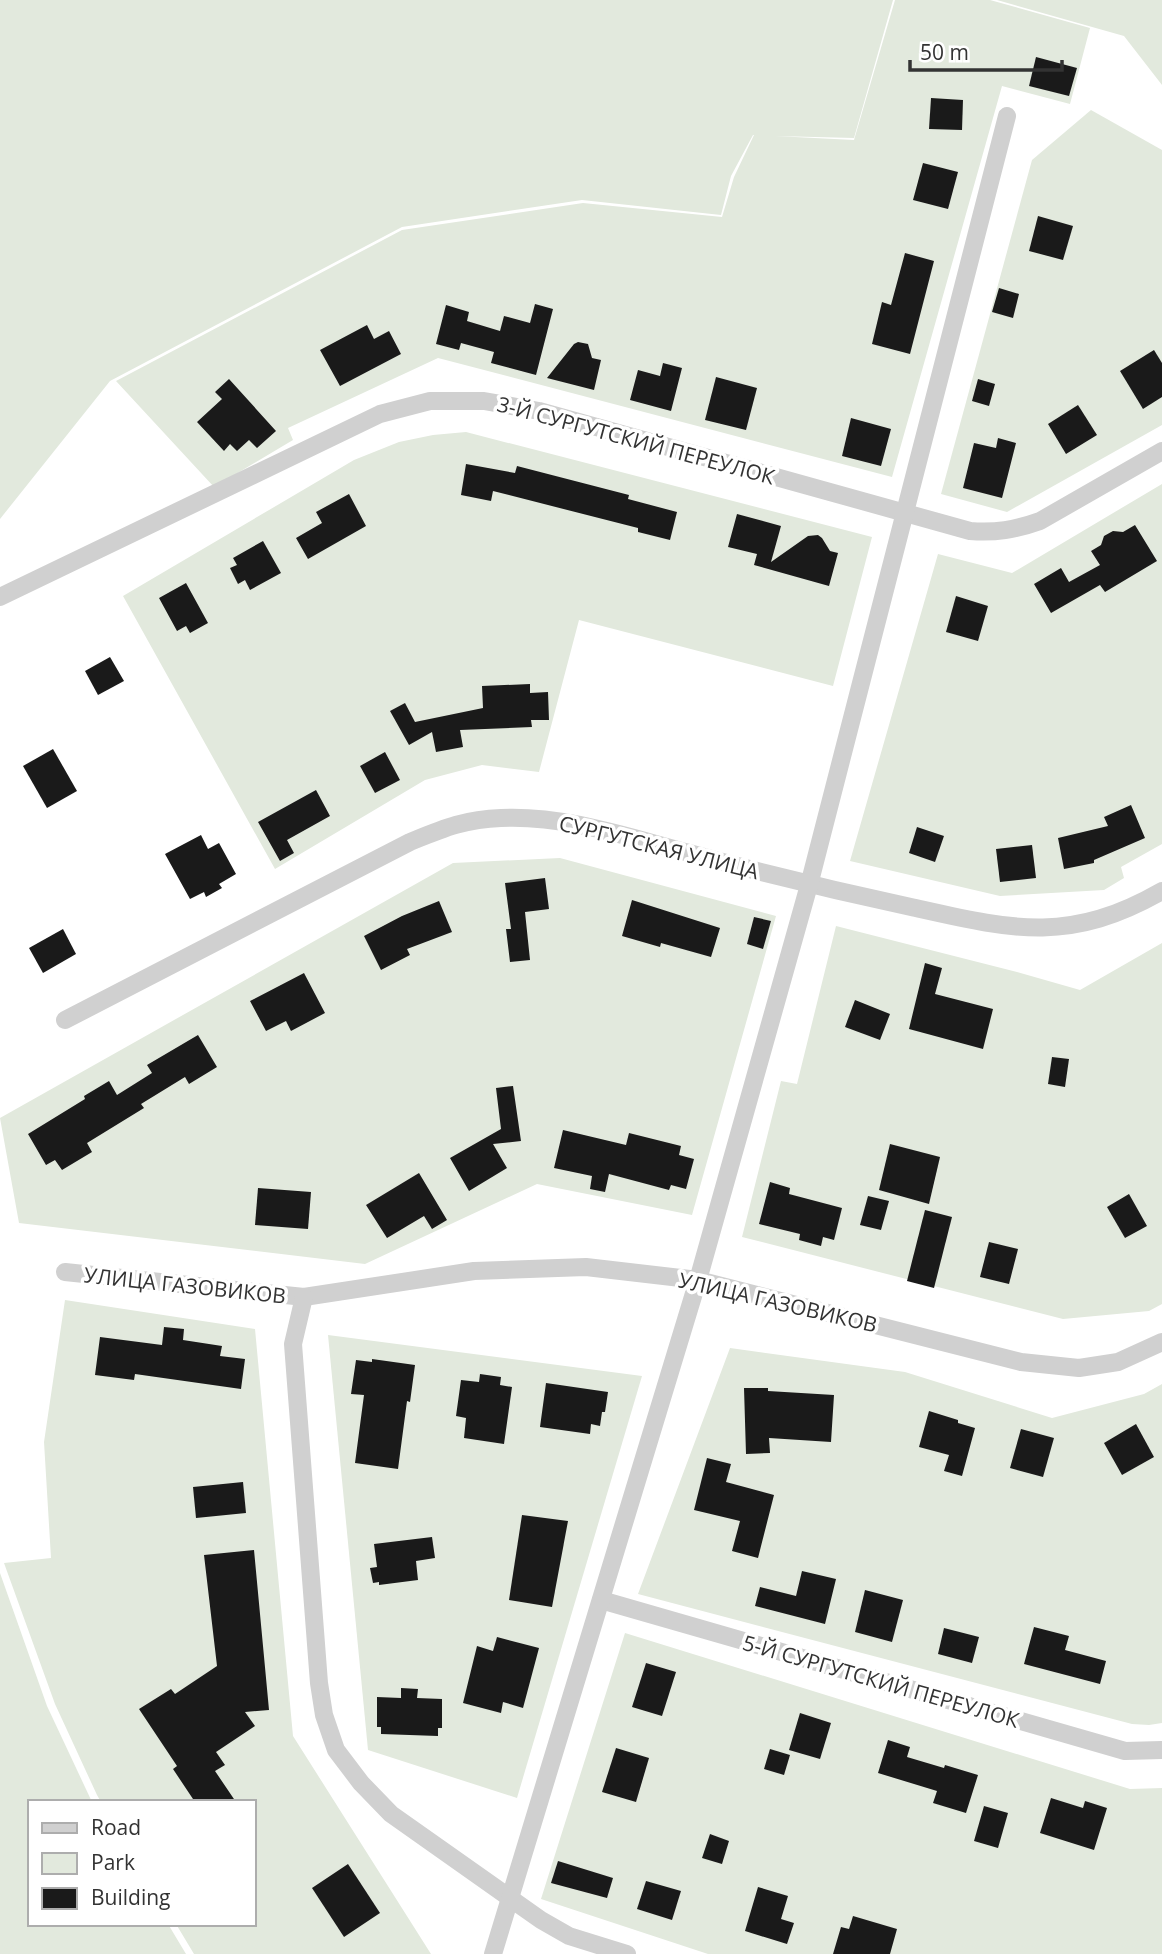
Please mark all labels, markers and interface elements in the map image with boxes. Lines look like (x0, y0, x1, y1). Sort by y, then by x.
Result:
scale bar (910, 28, 1062, 72)
text: 50 m (920, 38, 969, 66)
street label: 3-Й СУРГУТСКИЙ ПЕРЕУЛОК (494, 389, 778, 491)
street label: СУРГУТСКАЯ УЛИЦА (556, 809, 762, 886)
street label: УЛИЦА ГАЗОВИКОВ (83, 1260, 287, 1310)
street label: УЛИЦА ГАЗОВИКОВ (676, 1266, 880, 1338)
street label: 5-Й СУРГУТСКИЙ ПЕРЕУЛОК (740, 1628, 1022, 1734)
legend (28, 1800, 256, 1926)
text: Road (91, 1813, 141, 1841)
text: Park (91, 1848, 135, 1876)
text: Building (91, 1883, 170, 1911)

